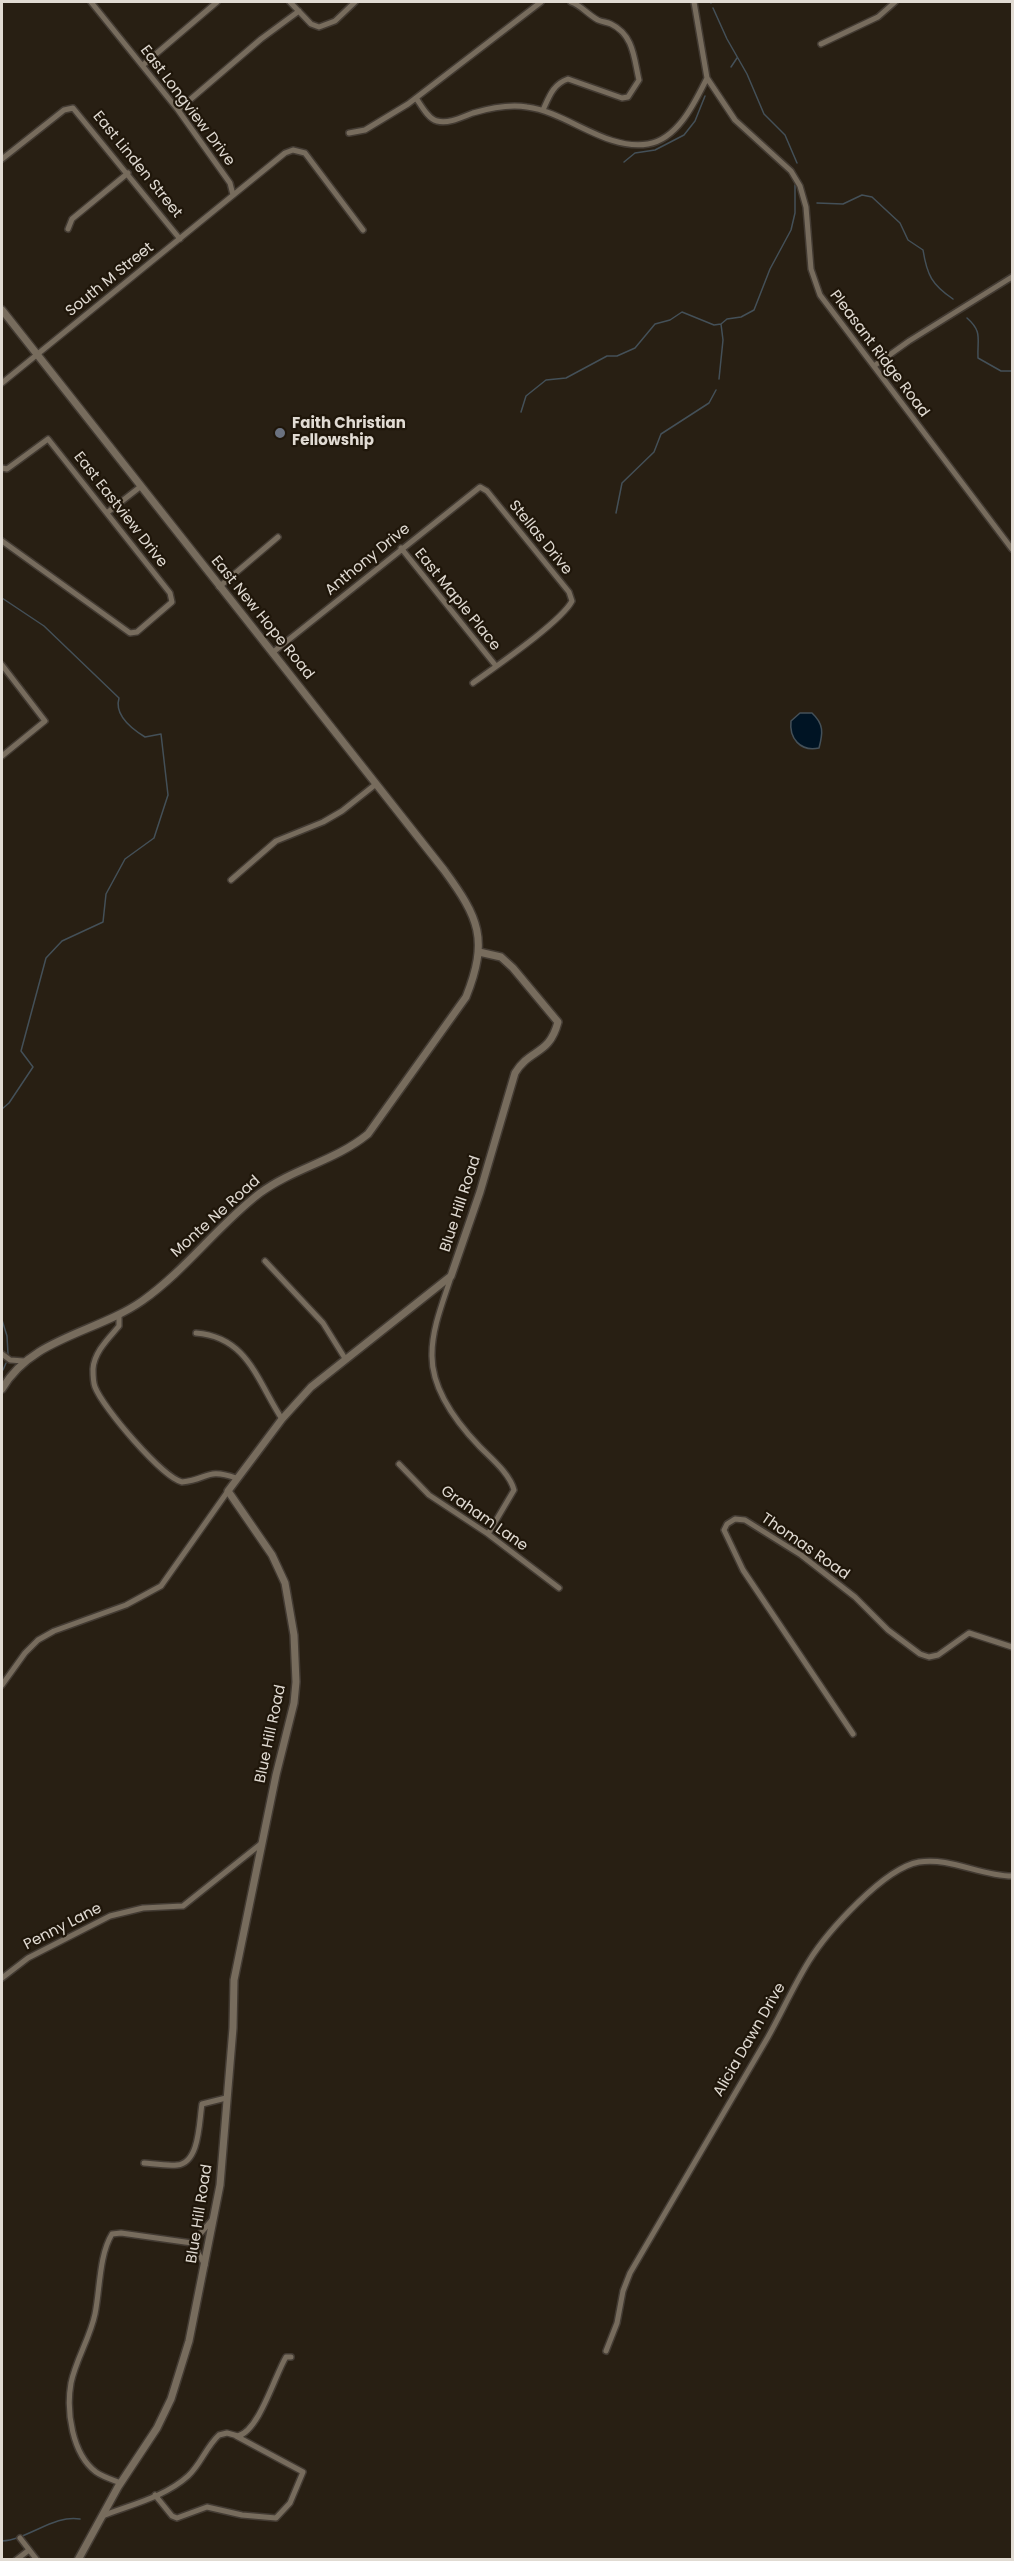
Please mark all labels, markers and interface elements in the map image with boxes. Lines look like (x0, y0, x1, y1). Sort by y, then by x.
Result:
street label: East Longview Drive (136, 42, 238, 170)
street label: East Linden Street (89, 108, 185, 222)
street label: South M Street (62, 239, 158, 321)
street label: Pleasant Ridge Road (825, 287, 933, 421)
place label: Faith Christian Fellowship (292, 415, 406, 450)
marker: Faith Christian Fellowship (273, 426, 287, 440)
street label: East Eastview Drive (69, 449, 171, 571)
street label: Stellas Drive (505, 497, 575, 579)
street label: Anthony Drive (322, 520, 414, 600)
street label: East Maple Place (410, 545, 504, 655)
street label: East New Hope Road (207, 553, 317, 683)
street label: Blue Hill Road (437, 1154, 485, 1254)
street label: Monte Ne Road (168, 1172, 264, 1262)
street label: Graham Lane (437, 1482, 531, 1556)
street label: Thomas Road (757, 1510, 853, 1584)
street label: Blue Hill Road (252, 1683, 290, 1785)
street label: Penny Lane (21, 1900, 105, 1954)
street label: Alicia Dawn Drive (710, 1980, 790, 2100)
street label: Blue Hill Road (183, 2163, 217, 2265)

